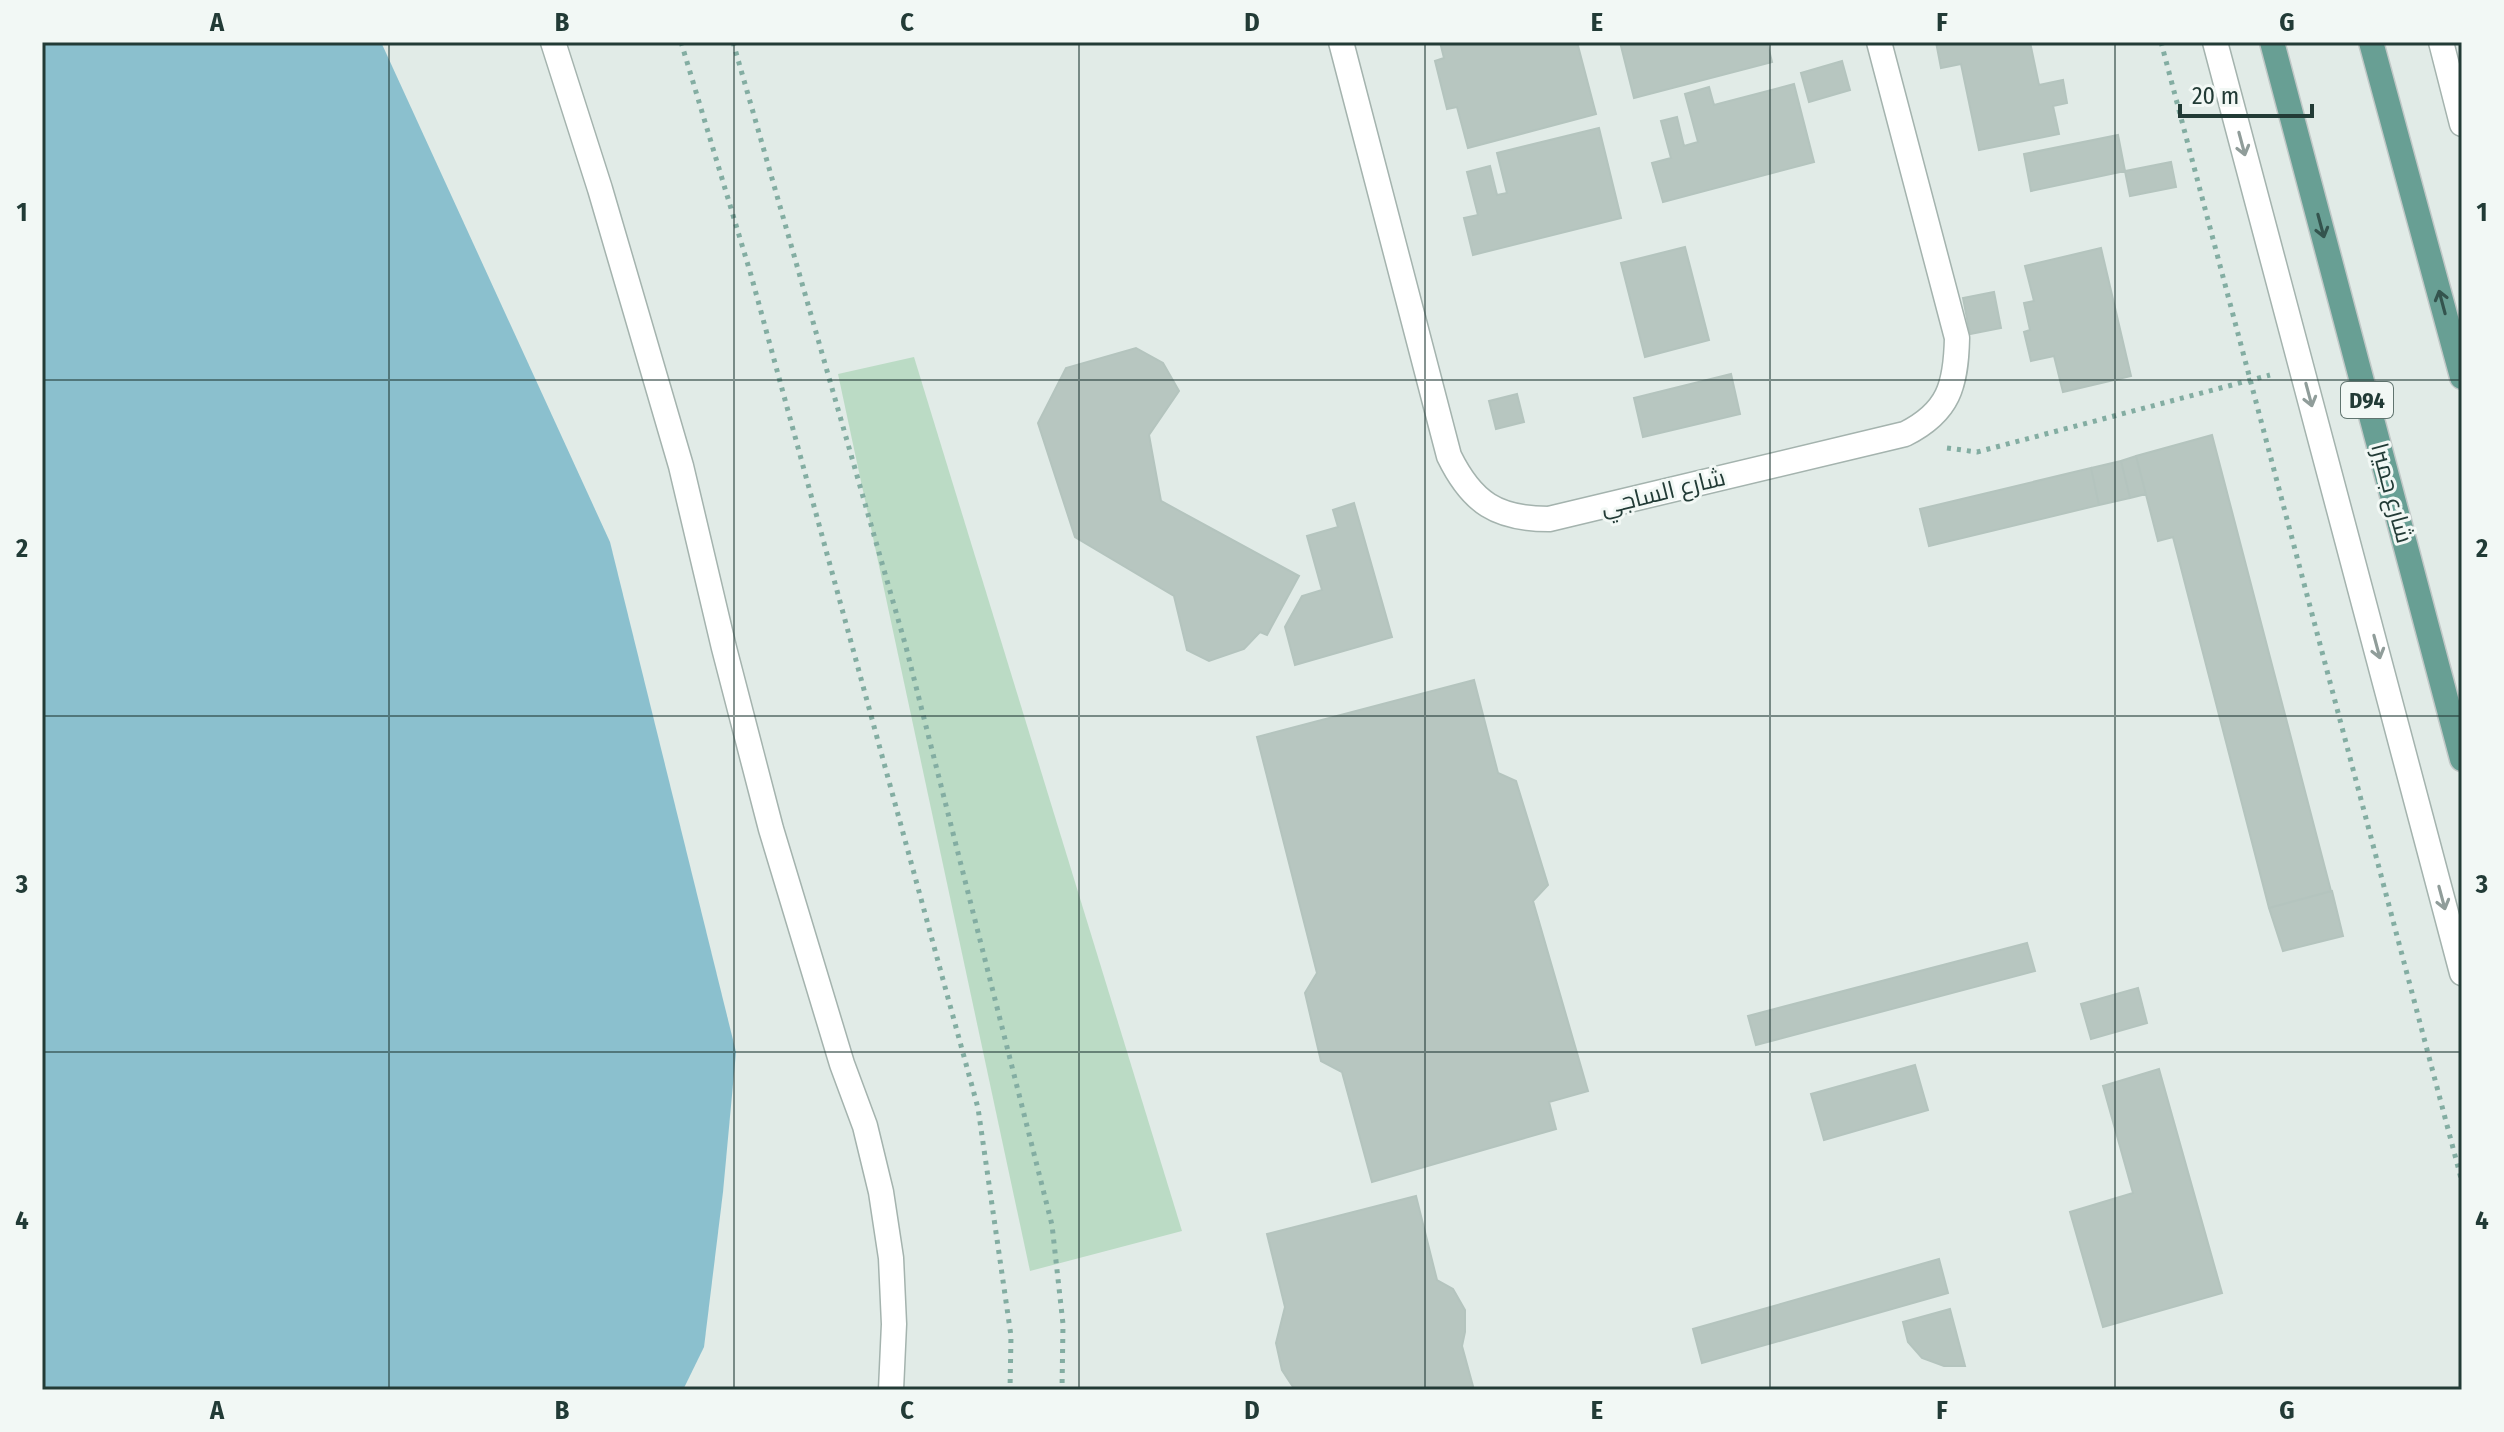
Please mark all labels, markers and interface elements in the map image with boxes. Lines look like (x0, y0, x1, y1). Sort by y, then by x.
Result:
text: A (209, 7, 225, 38)
text: B (555, 7, 570, 38)
text: C (900, 7, 914, 38)
text: D (1244, 7, 1260, 38)
text: E (1591, 7, 1603, 38)
text: F (1936, 7, 1948, 38)
text: G (2279, 7, 2295, 38)
scale bar (2180, 68, 2312, 118)
text: 20 m (2192, 82, 2239, 110)
one-way arrow (2235, 131, 2250, 157)
text: 1 (17, 197, 28, 228)
text: 1 (2477, 197, 2488, 228)
one-way arrow (2314, 212, 2329, 238)
one-way arrow (2433, 290, 2448, 316)
one-way arrow (2303, 382, 2318, 408)
road number: D94 (2341, 382, 2393, 418)
street label: شارع جميرا (2363, 440, 2419, 547)
street label: شارع الساجي (1598, 463, 1729, 526)
text: 2 (15, 533, 28, 564)
text: 2 (2475, 533, 2488, 564)
one-way arrow (2370, 633, 2385, 659)
text: 3 (15, 869, 28, 900)
text: 3 (2475, 869, 2488, 900)
one-way arrow (2436, 885, 2451, 911)
text: 4 (15, 1205, 29, 1236)
text: 4 (2475, 1205, 2489, 1236)
text: A (209, 1395, 225, 1426)
text: B (555, 1395, 570, 1426)
text: C (900, 1395, 914, 1426)
text: D (1244, 1395, 1260, 1426)
text: E (1591, 1395, 1603, 1426)
text: F (1936, 1395, 1948, 1426)
text: G (2279, 1395, 2295, 1426)

